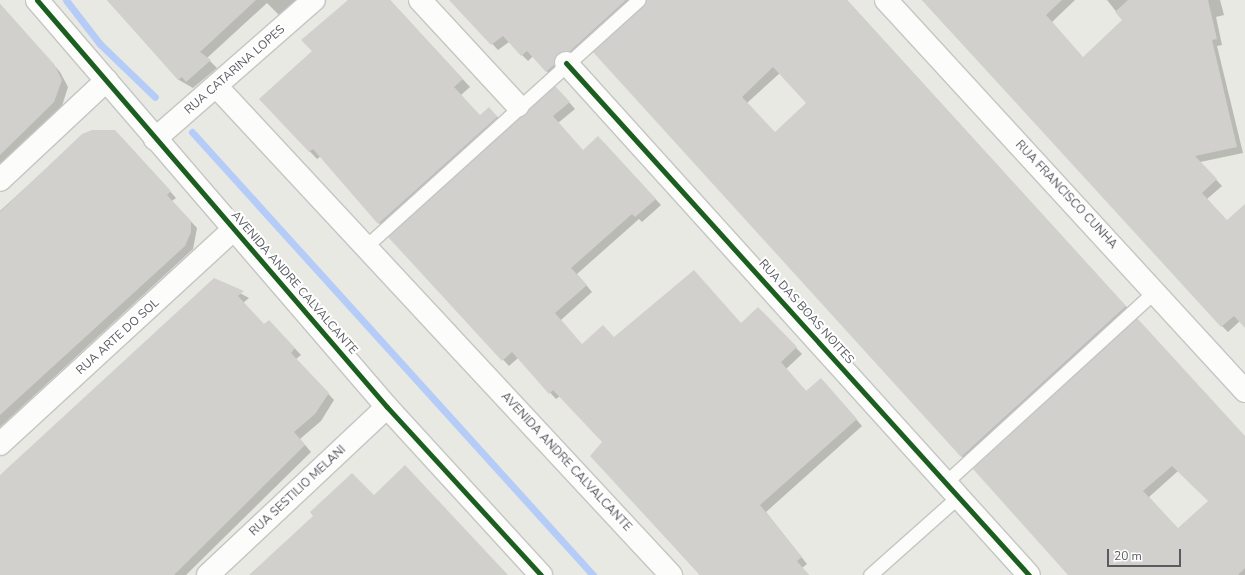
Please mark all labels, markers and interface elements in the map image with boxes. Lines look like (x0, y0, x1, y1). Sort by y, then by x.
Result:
street label: RUA CATARINA LOPES (182, 23, 288, 117)
street label: RUA FRANCISCO CUNHA (1012, 138, 1120, 252)
street label: AVENIDA ANDRE CALVALCANTE (228, 209, 360, 357)
street label: RUA DAS BOAS NOITES (755, 257, 857, 367)
street label: RUA ARTE DO SOL (74, 296, 162, 378)
street label: AVENIDA ANDRE CALVALCANTE (498, 390, 634, 534)
street label: RUA SESTILIO MELANI (247, 443, 349, 539)
scale bar (1109, 541, 1183, 567)
text: 20 m (1114, 548, 1142, 564)

